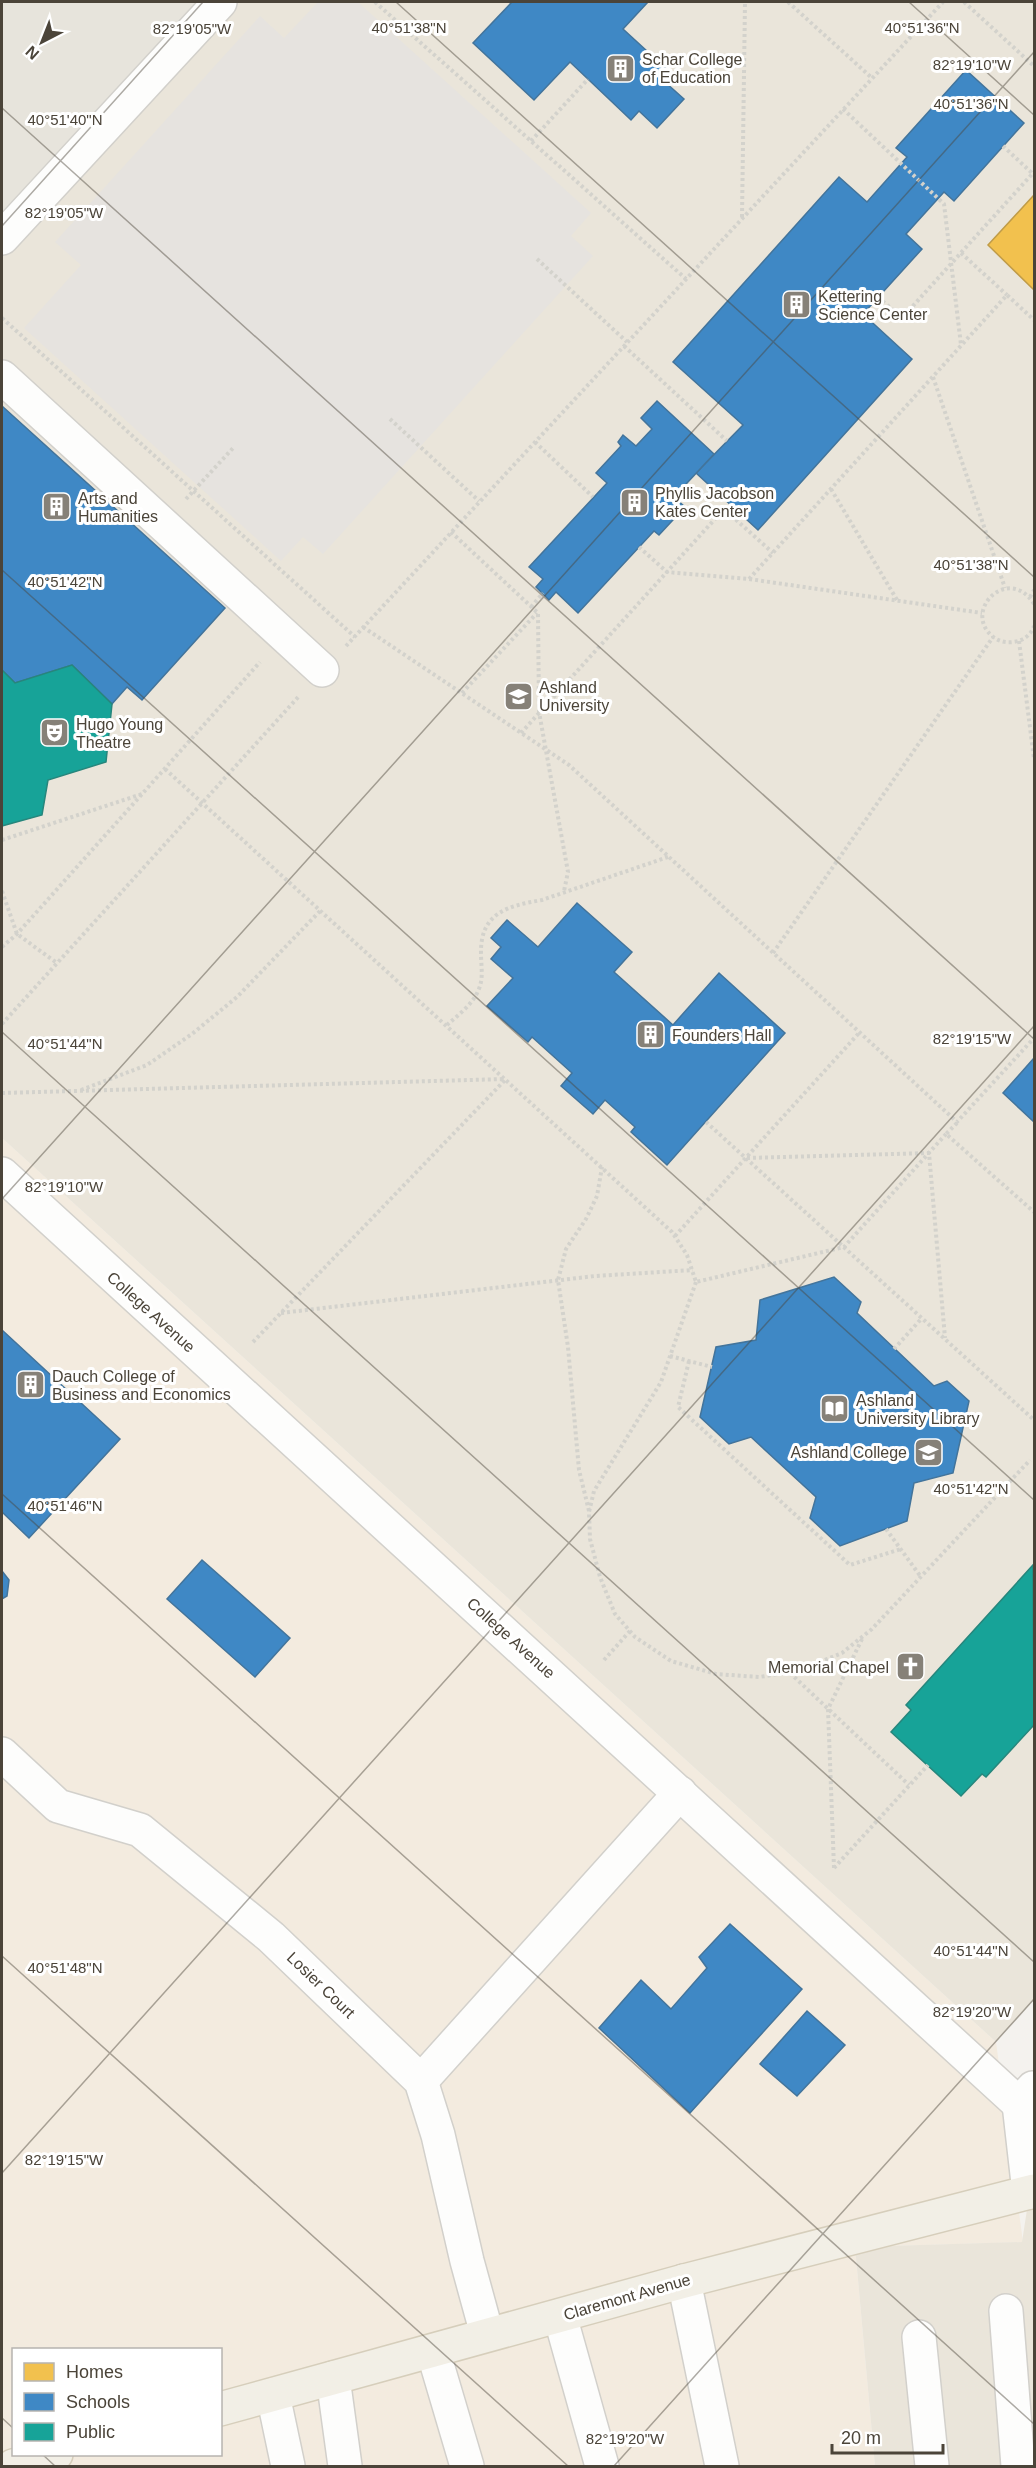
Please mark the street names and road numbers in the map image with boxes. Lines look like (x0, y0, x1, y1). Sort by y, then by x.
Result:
street label: College Avenue (104, 1268, 198, 1356)
street label: College Avenue (464, 1594, 558, 1682)
street label: Losier Court (284, 1949, 359, 2022)
street label: Claremont Avenue (562, 2271, 693, 2323)

